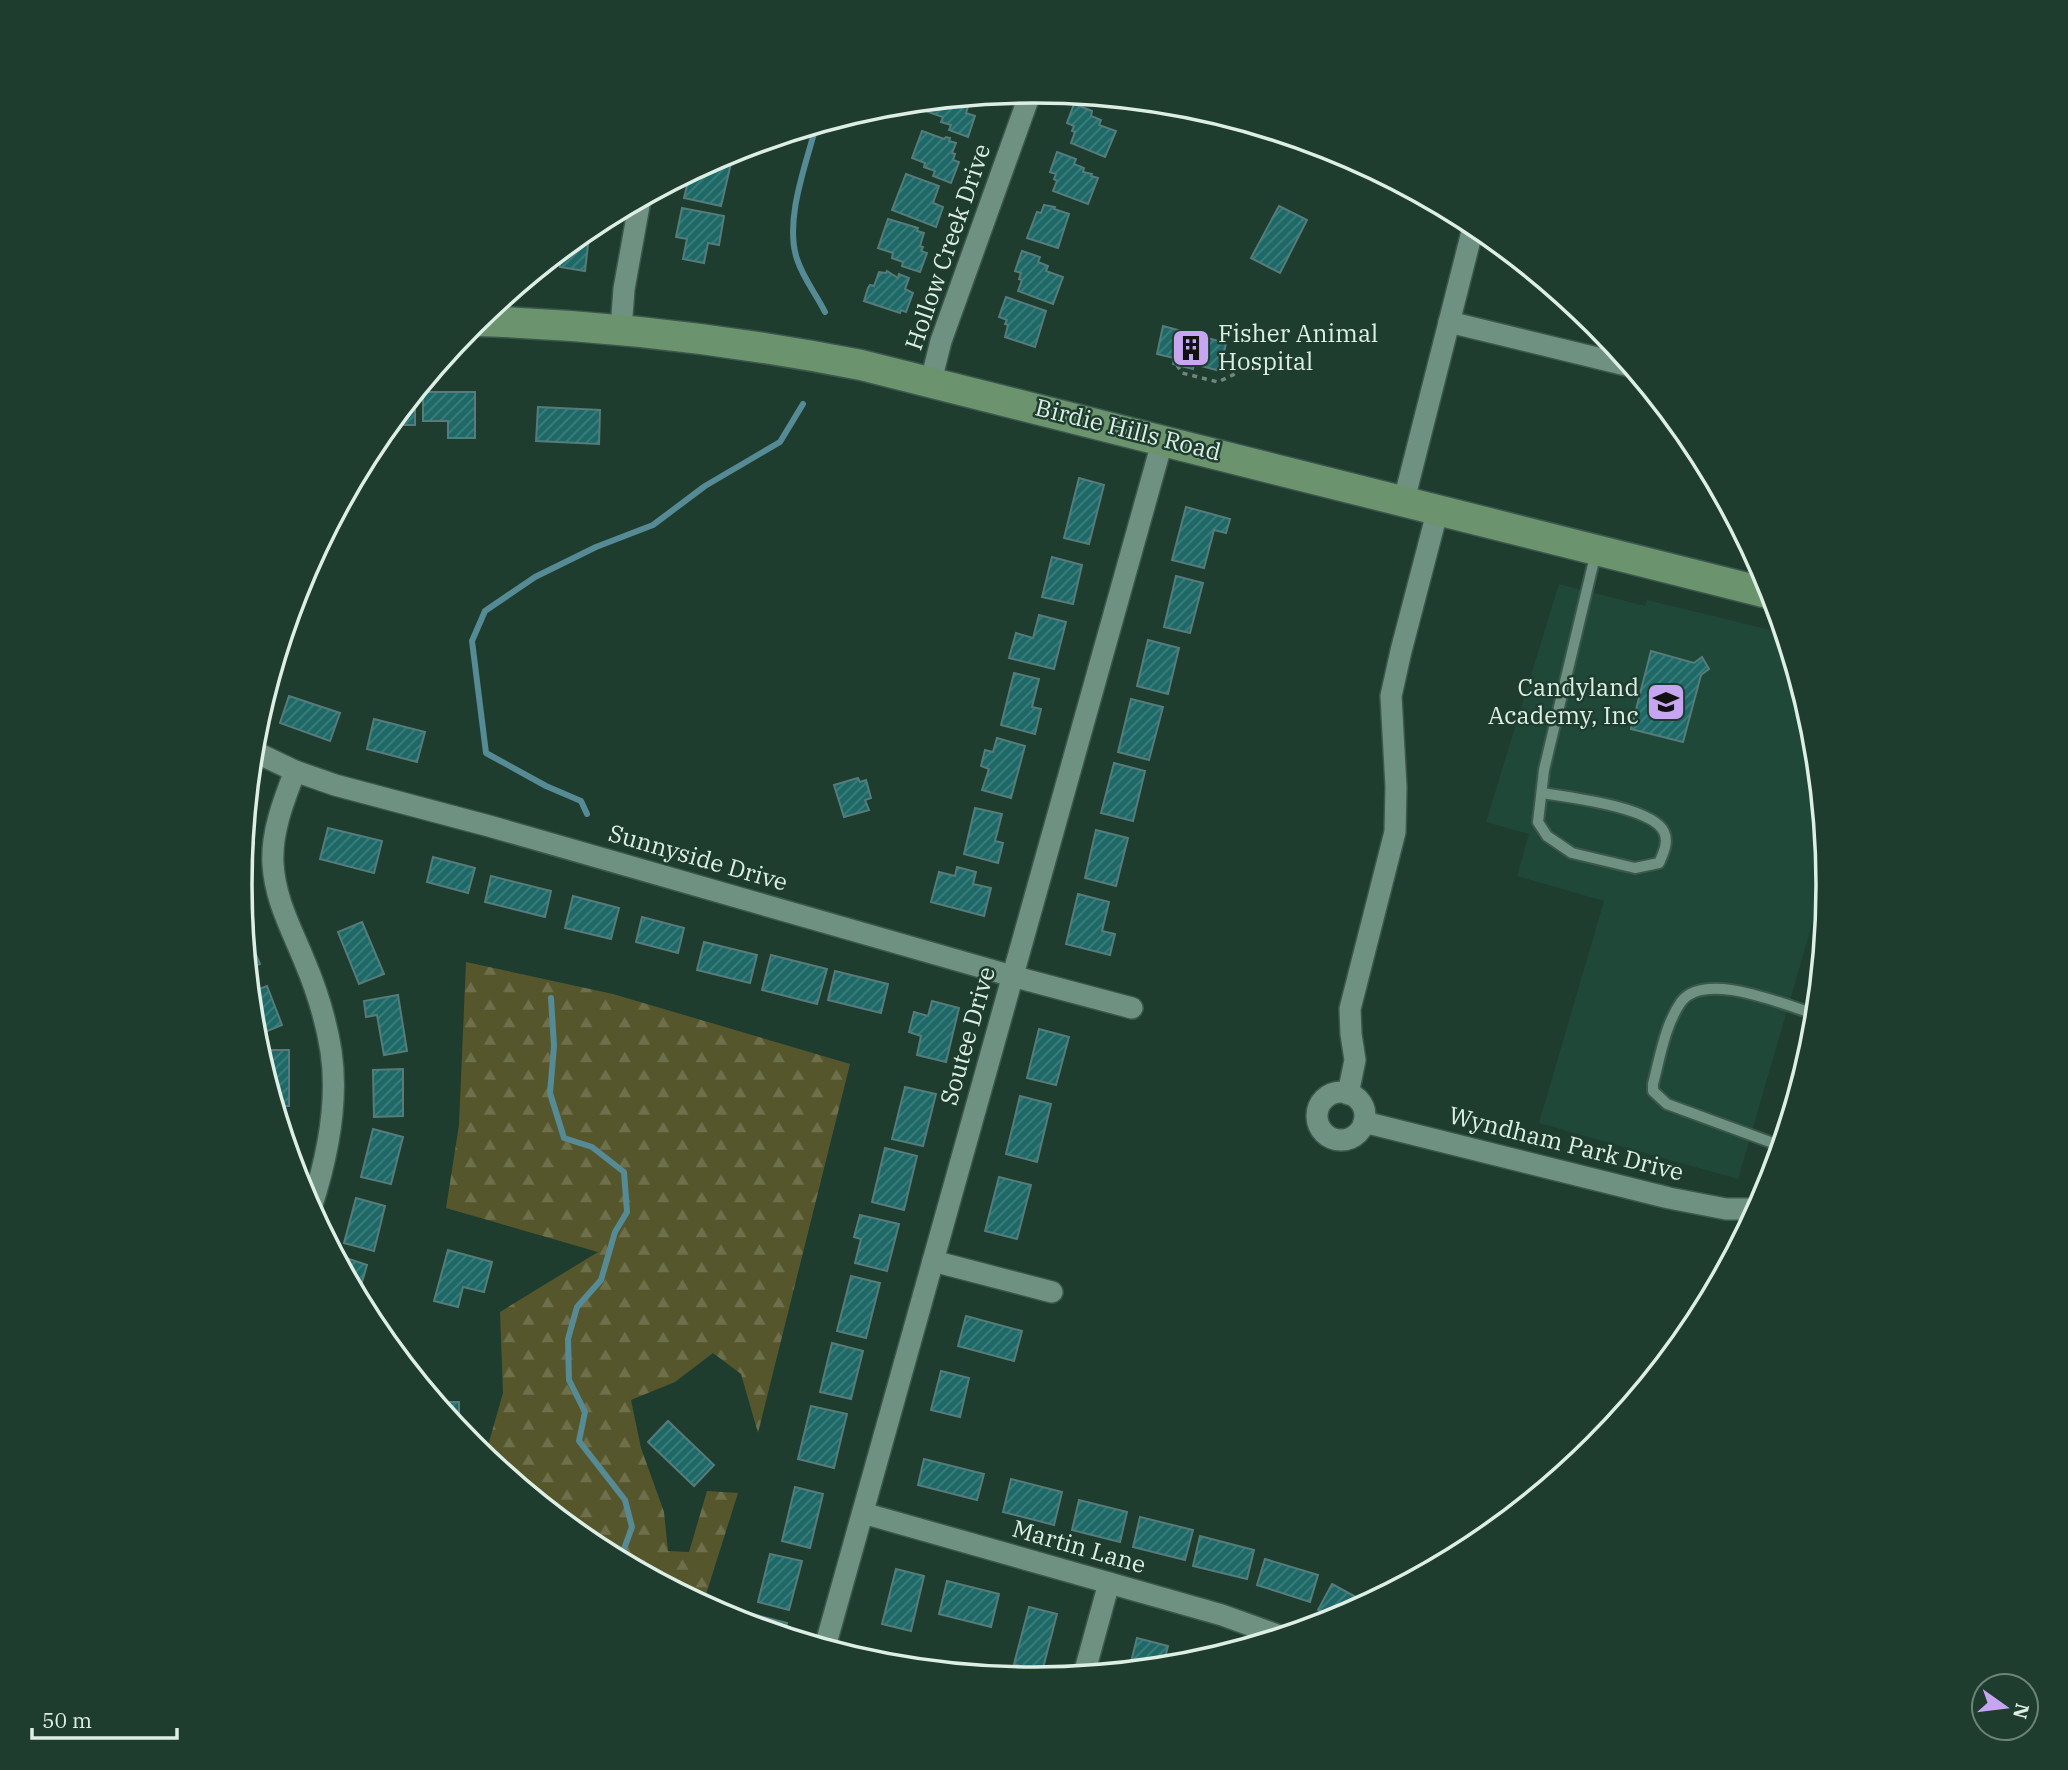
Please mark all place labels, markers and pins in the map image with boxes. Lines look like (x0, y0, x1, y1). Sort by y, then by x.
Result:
place label: Fisher Animal Hospital (1218, 317, 1378, 377)
building icon: Fisher Animal Hospital (1170, 327, 1212, 369)
place label: Candyland Academy, Inc (1488, 671, 1639, 731)
school or university icon: Candyland Academy, Inc (1645, 681, 1687, 723)

